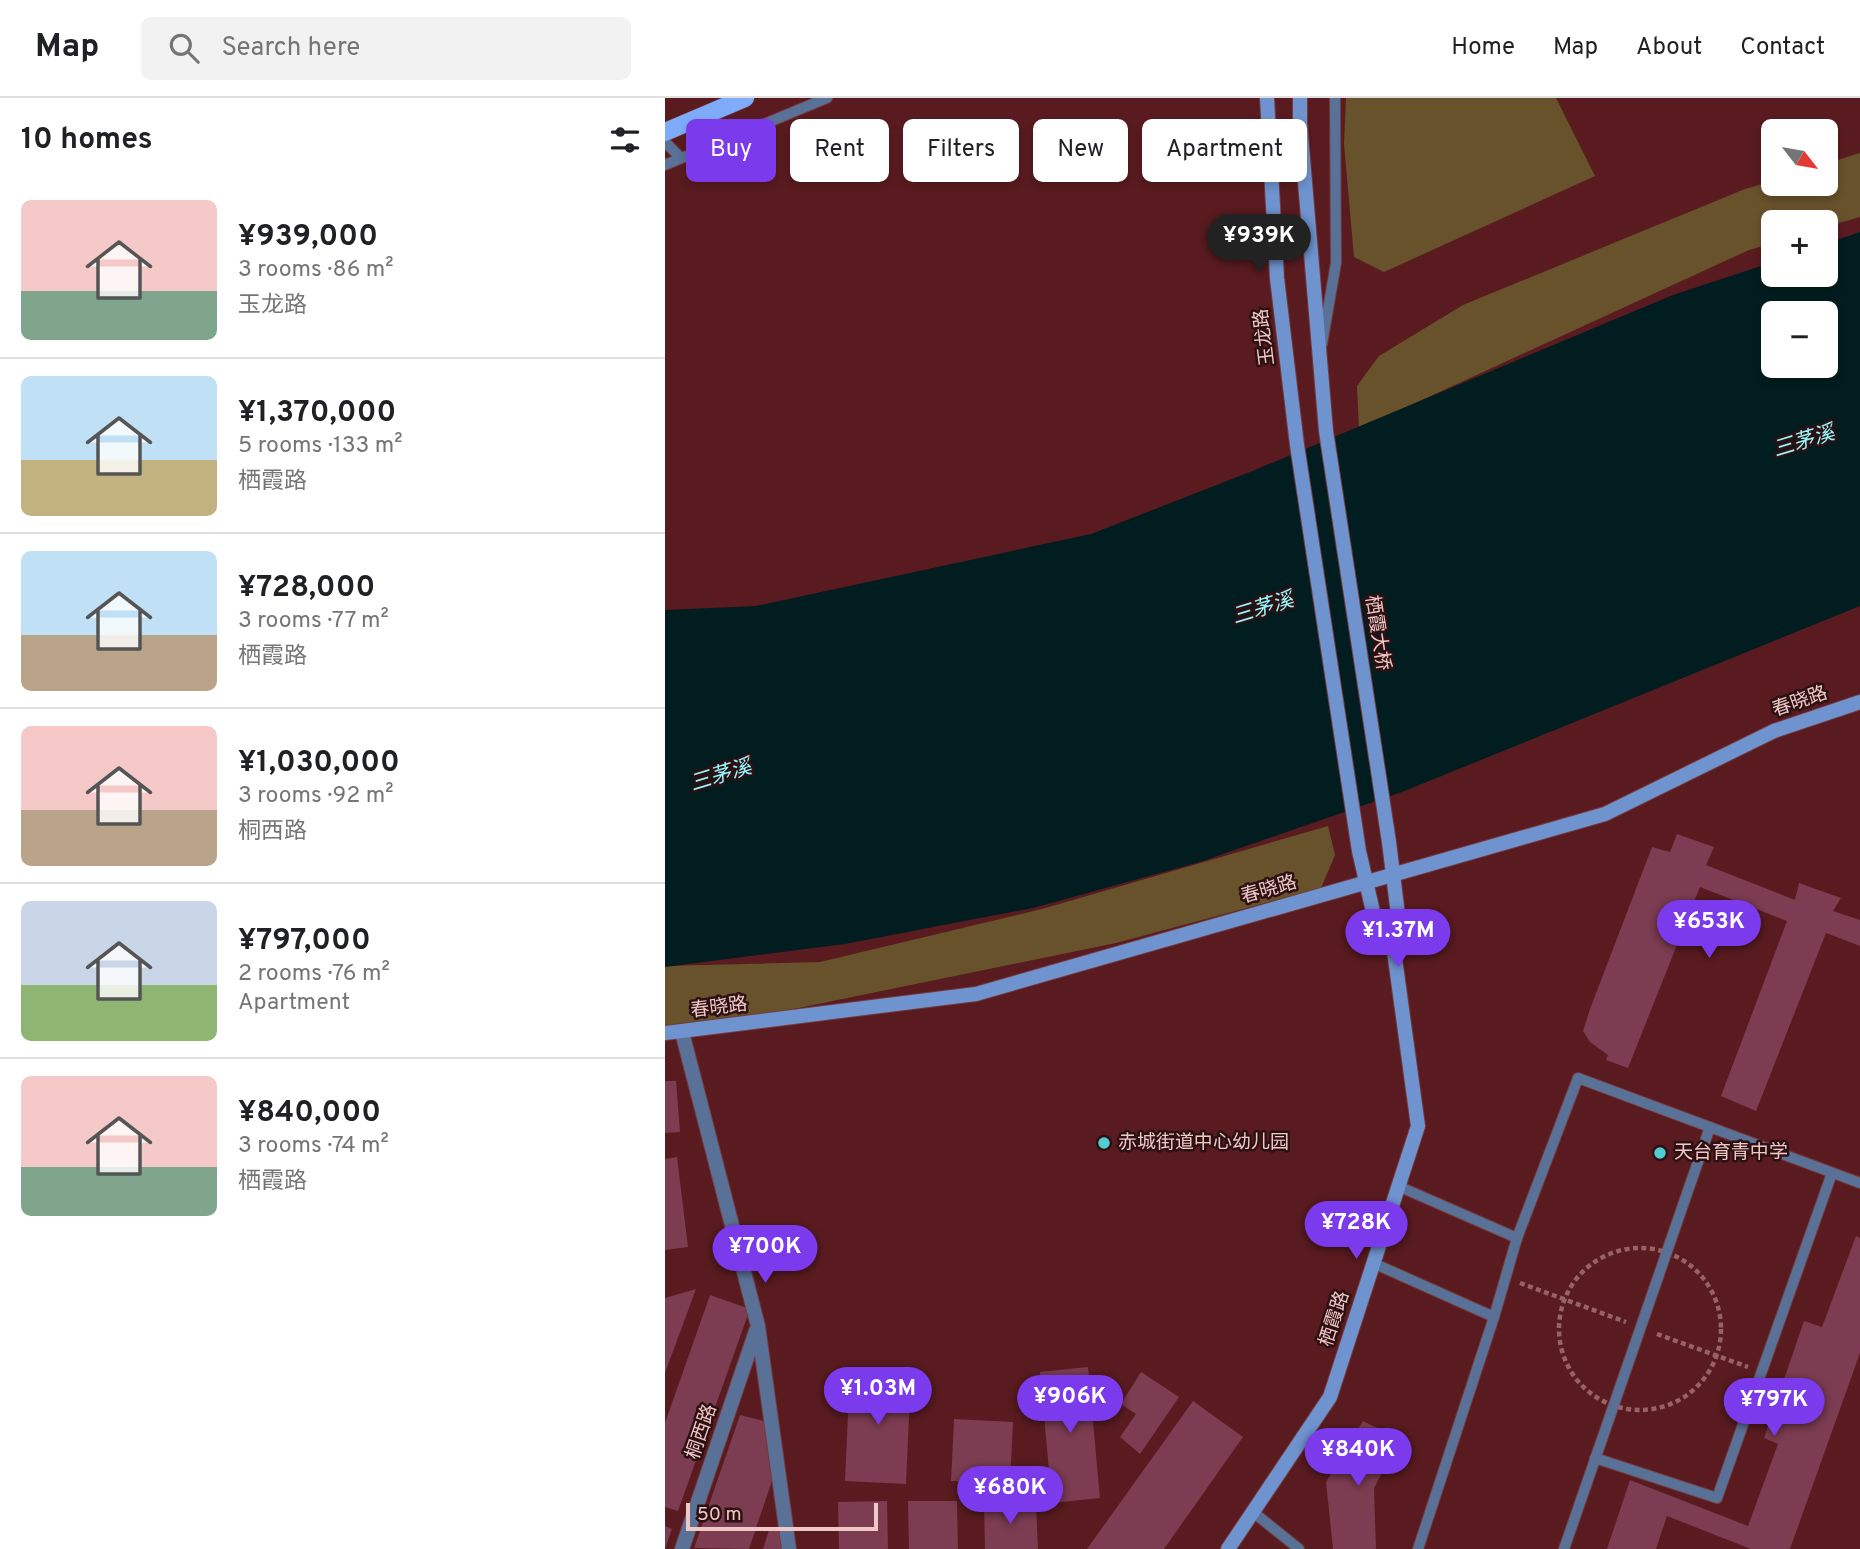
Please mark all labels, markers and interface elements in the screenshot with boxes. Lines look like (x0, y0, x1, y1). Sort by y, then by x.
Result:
search box (141, 17, 631, 80)
text: Map (35, 27, 99, 69)
icon: search (165, 29, 203, 67)
text: Search here (221, 32, 360, 65)
text: Home (1451, 33, 1515, 63)
text: Map (1553, 33, 1598, 63)
text: About (1636, 33, 1702, 63)
text: Contact (1740, 33, 1825, 63)
chip: Buy (686, 119, 776, 182)
chip: Rent (790, 119, 889, 182)
chip: Filters (903, 119, 1019, 182)
chip: New (1033, 119, 1128, 182)
chip: Apartment (1142, 119, 1307, 182)
north arrow (1761, 119, 1837, 196)
map controls (1761, 119, 1838, 378)
icon: filters (606, 121, 644, 159)
text: 10 homes (21, 122, 152, 159)
button: + (1761, 210, 1838, 287)
pin: ¥939K (1210, 214, 1308, 274)
text: ¥939,000 (238, 219, 378, 256)
text: ¥939K (1223, 222, 1295, 251)
icon: home (77, 228, 161, 312)
text: 3 rooms · 86 m² (238, 256, 394, 285)
text: 玉龙路 (238, 292, 307, 321)
button: − (1761, 301, 1838, 378)
street label: 玉龙路 (1250, 307, 1280, 367)
text: ¥1,370,000 (238, 395, 396, 432)
icon: home (77, 404, 161, 488)
water label: 三茅溪 (1770, 419, 1840, 464)
text: 5 rooms · 133 m² (238, 432, 403, 461)
text: 栖霞路 (238, 468, 307, 497)
text: ¥728,000 (238, 570, 375, 607)
icon: home (77, 579, 161, 663)
water label: 三茅溪 (1229, 586, 1299, 631)
street label: 栖霞大桥 (1359, 594, 1395, 672)
text: 3 rooms · 77 m² (238, 607, 389, 636)
text: 栖霞路 (238, 643, 307, 672)
street label: 春晓路 (1769, 681, 1831, 723)
text: ¥1,030,000 (238, 745, 400, 782)
water label: 三茅溪 (687, 753, 757, 798)
icon: home (77, 754, 161, 838)
text: 3 rooms · 92 m² (238, 782, 394, 811)
text: 桐西路 (238, 818, 307, 847)
street label: 春晓路 (1238, 871, 1300, 909)
pin: ¥653K (1660, 900, 1758, 960)
text: ¥653K (1673, 908, 1745, 937)
pin: ¥1.37M (1341, 910, 1455, 969)
text: ¥1.37M (1361, 917, 1435, 946)
text: ¥797,000 (238, 923, 371, 960)
icon: home (77, 929, 161, 1013)
text: 2 rooms · 76 m² (238, 960, 390, 989)
text: Apartment (238, 989, 350, 1018)
street label: 春晓路 (689, 993, 749, 1023)
text: ¥840,000 (238, 1095, 381, 1132)
icon: home (77, 1104, 161, 1188)
place label: 赤城街道中心幼儿园 (1118, 1131, 1289, 1155)
text: 3 rooms · 74 m² (238, 1132, 389, 1161)
marker: 赤城街道中心幼儿园 (1096, 1135, 1112, 1151)
place label: 天台育青中学 (1674, 1141, 1788, 1165)
marker: 天台育青中学 (1652, 1145, 1668, 1161)
text: 栖霞路 (238, 1168, 307, 1197)
pin: ¥728K (1307, 1202, 1405, 1261)
text: ¥728K (1321, 1209, 1391, 1238)
pin: ¥700K (716, 1226, 814, 1285)
text: ¥700K (729, 1233, 801, 1262)
street label: 栖霞路 (1315, 1288, 1355, 1350)
pin: ¥1.03M (821, 1368, 935, 1427)
text: ¥1.03M (840, 1375, 916, 1404)
pin: ¥906K (1021, 1376, 1119, 1435)
pin: ¥797K (1725, 1378, 1823, 1438)
text: ¥906K (1033, 1383, 1107, 1412)
text: ¥797K (1740, 1386, 1808, 1415)
street label: 桐西路 (681, 1401, 723, 1463)
pin: ¥840K (1309, 1428, 1407, 1488)
text: ¥840K (1321, 1436, 1395, 1465)
pin: ¥680K (961, 1466, 1059, 1526)
text: ¥680K (973, 1474, 1047, 1503)
scale bar (686, 1500, 879, 1532)
text: 50 m (697, 1503, 742, 1527)

